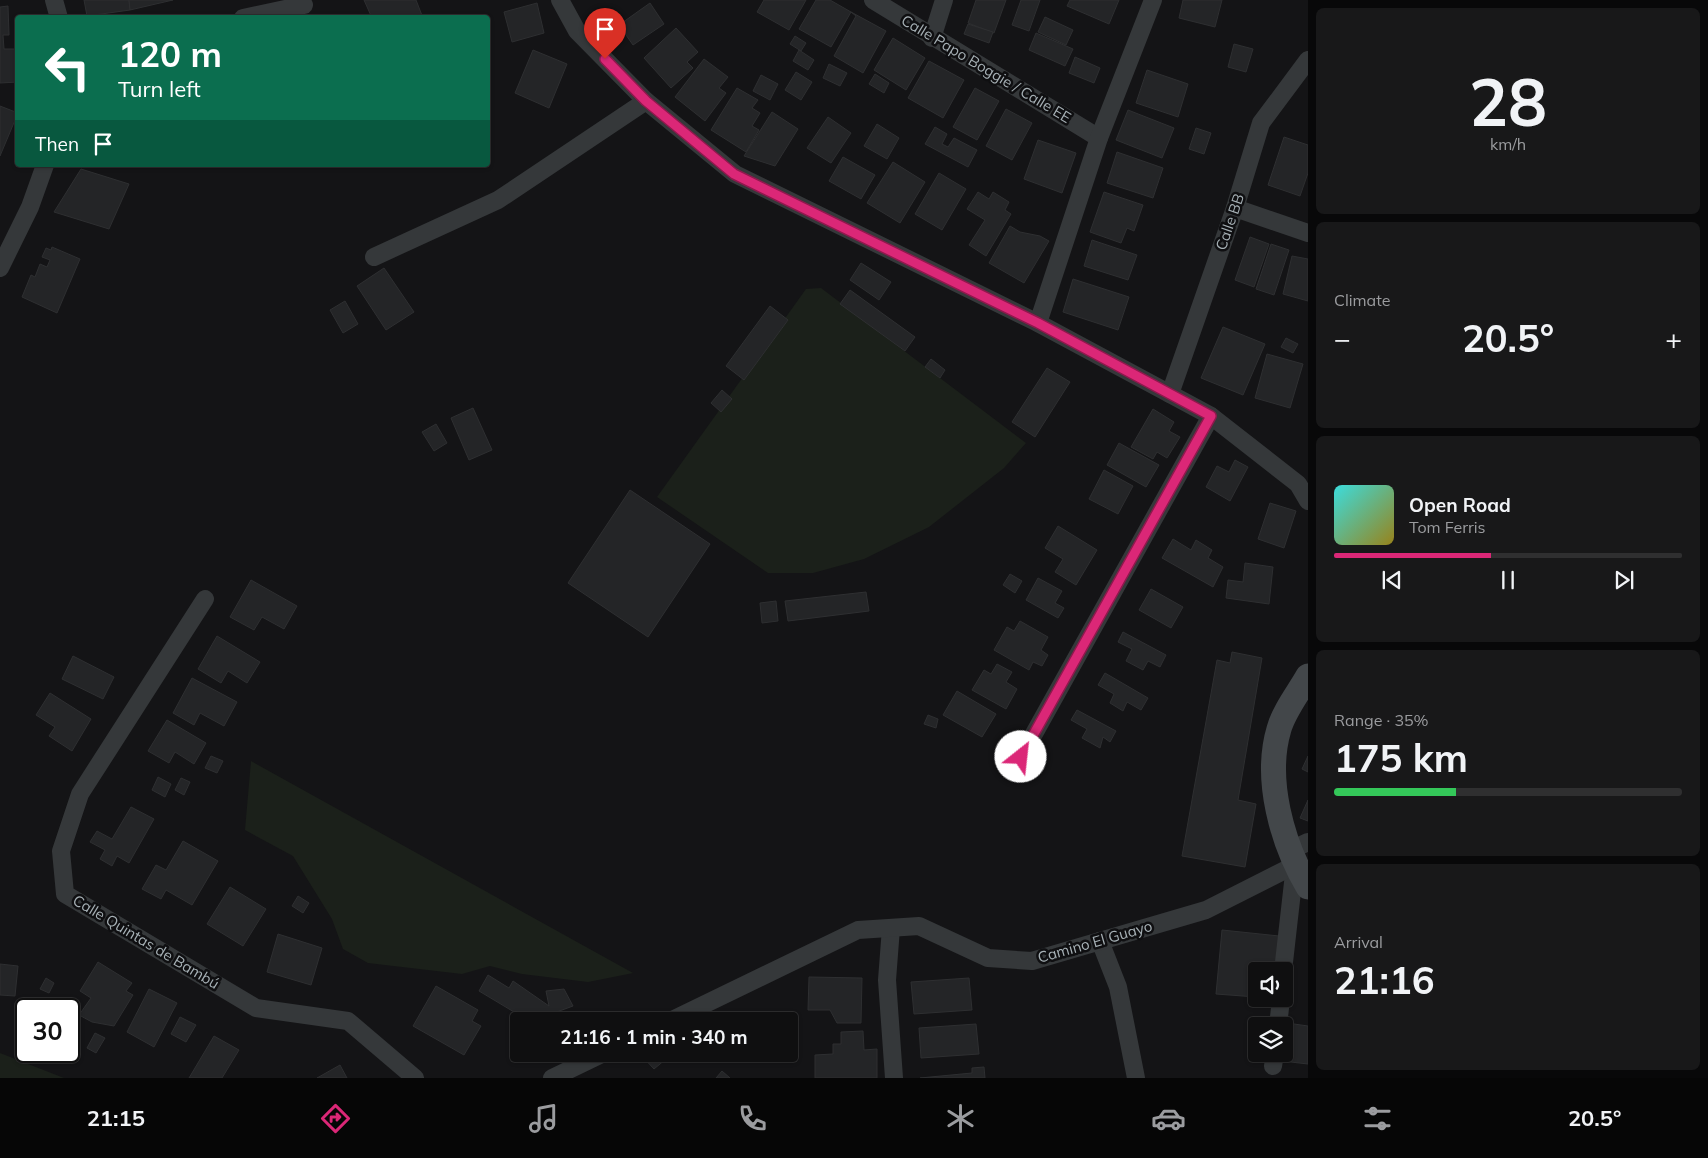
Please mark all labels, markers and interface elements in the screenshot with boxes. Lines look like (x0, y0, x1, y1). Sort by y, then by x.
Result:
pin (584, 8, 626, 59)
street label: Calle Papo Boggie / Calle EE (898, 10, 1075, 127)
icon: arrive (591, 15, 619, 43)
text: 120 m (118, 32, 222, 76)
icon: left (35, 35, 100, 100)
text: 28 (1469, 61, 1547, 142)
text: Turn left (118, 75, 201, 103)
icon: arrive (89, 130, 117, 158)
text: Then (35, 132, 79, 156)
text: km/h (1490, 134, 1526, 154)
street label: Calle BB (1211, 191, 1248, 253)
text: Climate (1334, 290, 1390, 310)
text: 20.5° (1462, 314, 1554, 362)
text: − (1334, 321, 1351, 356)
text: + (1665, 321, 1682, 356)
text: Open Road (1409, 493, 1511, 517)
text: Tom Ferris (1409, 517, 1486, 537)
icon: previous (1378, 566, 1406, 594)
icon: pause (1494, 566, 1522, 594)
icon: next (1610, 566, 1638, 594)
text: Range · 35% (1334, 710, 1429, 730)
position arrow (994, 730, 1046, 782)
text: 175 km (1334, 734, 1468, 782)
street label: Calle Quintas de Bambú (70, 890, 223, 993)
street label: Camino El Guayo (1035, 916, 1154, 967)
text: Arrival (1334, 932, 1383, 952)
text: 21:16 (1334, 956, 1435, 1004)
map controls (1248, 962, 1293, 1062)
button: sound (1248, 962, 1293, 1007)
speed limit sign: 30 (15, 998, 80, 1063)
button: layers (1248, 1017, 1293, 1062)
text: 21:16 · 1 min · 340 m (560, 1025, 748, 1049)
icon: directions (318, 1101, 353, 1136)
icon: music (526, 1101, 561, 1136)
icon: phone (735, 1101, 770, 1136)
icon: climate (943, 1101, 978, 1136)
icon: car (1151, 1101, 1186, 1136)
icon: filters (1360, 1101, 1395, 1136)
text: 21:15 (87, 1104, 145, 1132)
text: 20.5° (1568, 1104, 1621, 1132)

